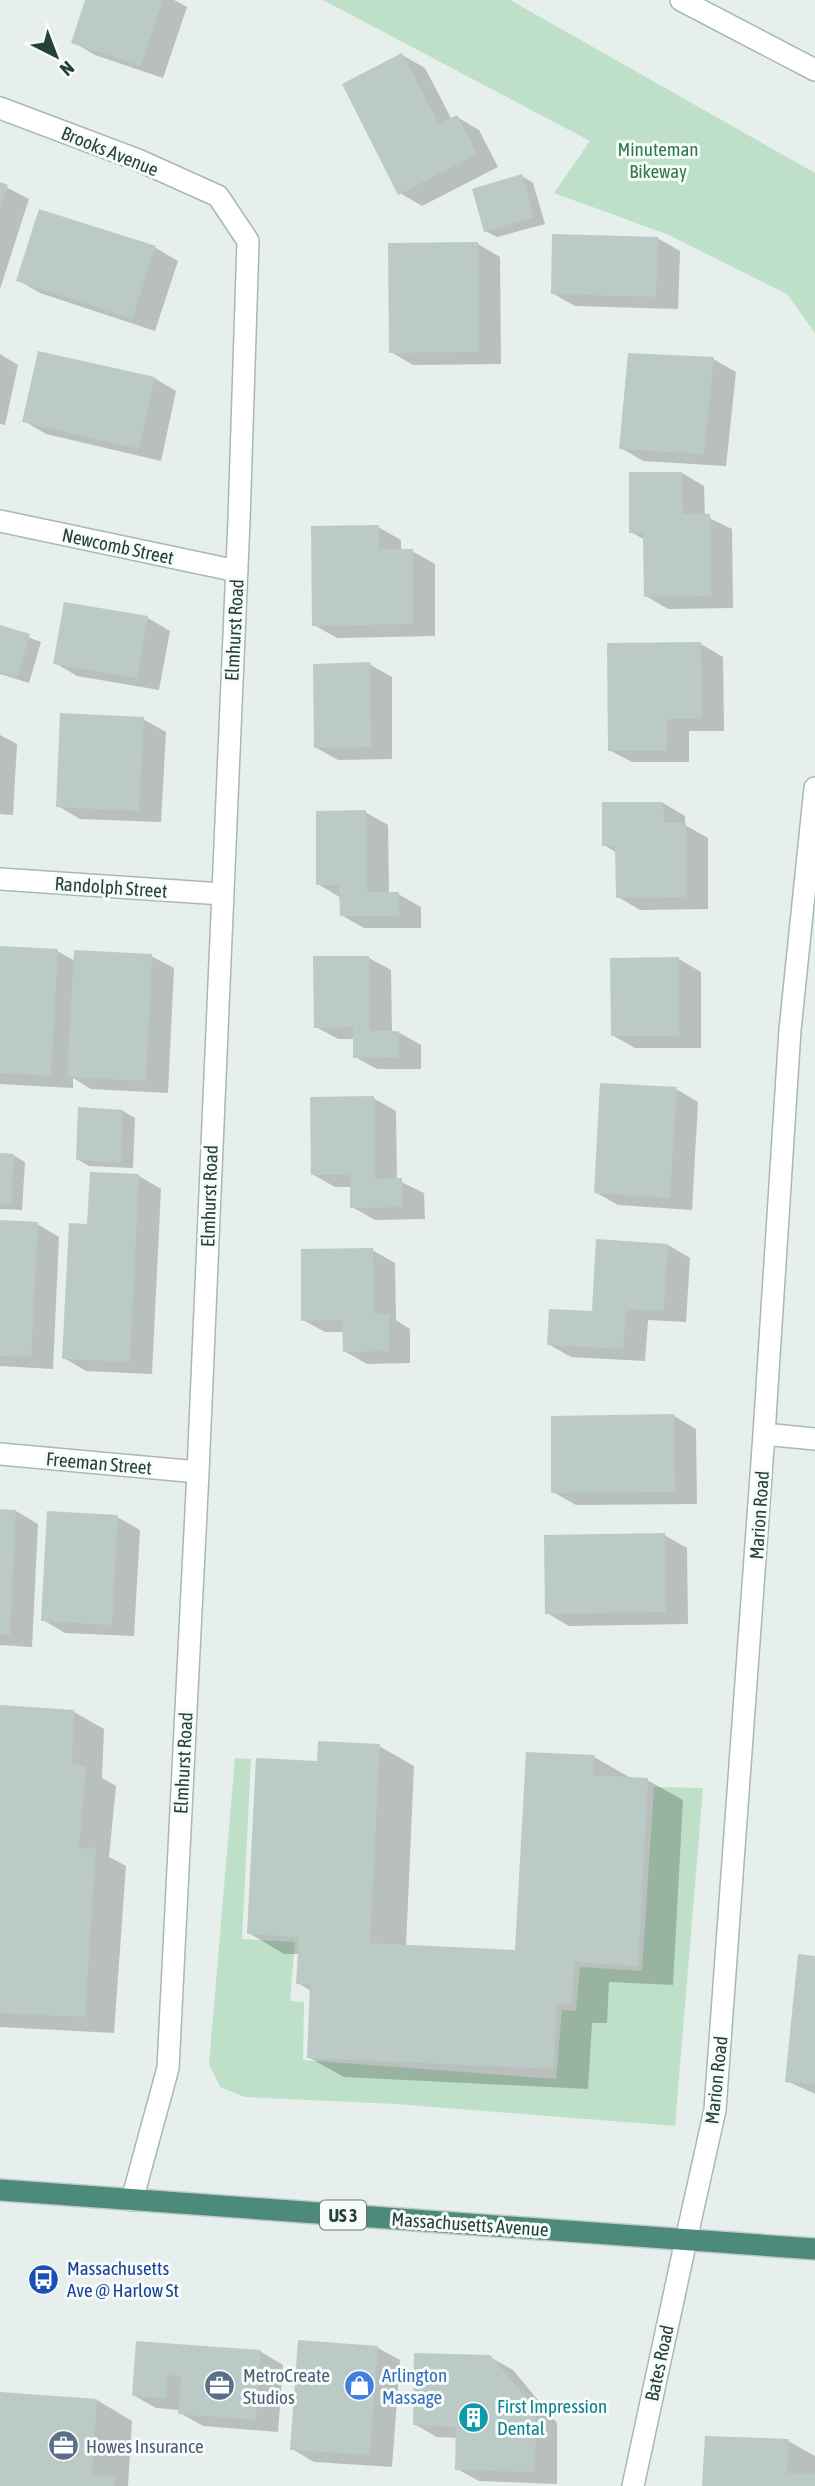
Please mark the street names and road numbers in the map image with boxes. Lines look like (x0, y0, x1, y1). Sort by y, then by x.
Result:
street label: Brooks Avenue (58, 122, 162, 180)
street label: Newcomb Street (60, 523, 176, 569)
street label: Elmhurst Road (220, 579, 248, 681)
street label: Randolph Street (54, 872, 168, 902)
street label: Elmhurst Road (196, 1145, 222, 1247)
street label: Freeman Street (45, 1447, 153, 1479)
street label: Marion Road (745, 1470, 773, 1560)
street label: Elmhurst Road (169, 1712, 197, 1814)
street label: Marion Road (700, 2035, 732, 2125)
road number: US 3 (320, 2200, 366, 2230)
street label: Massachusetts Avenue (391, 2208, 549, 2240)
street label: Bates Road (640, 2323, 678, 2403)

